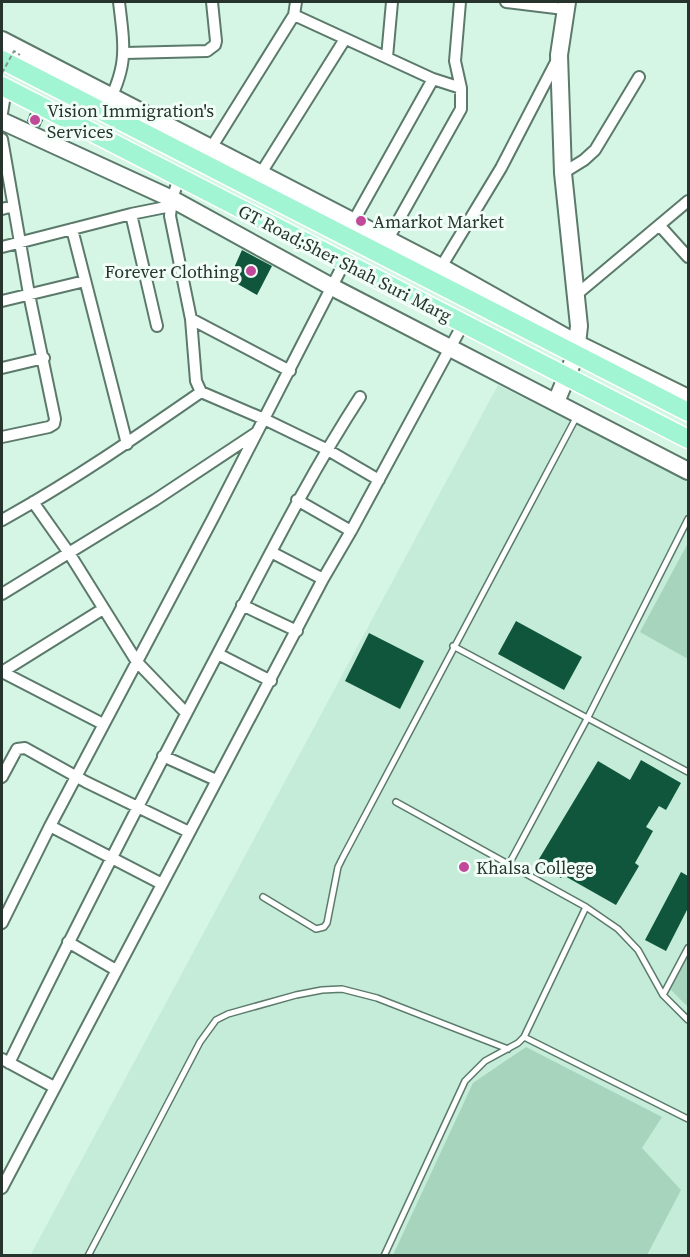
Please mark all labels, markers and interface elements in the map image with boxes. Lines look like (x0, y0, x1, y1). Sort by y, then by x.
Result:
place label: Vision Immigration's Services (47, 98, 214, 144)
marker: Vision Immigration's Services (28, 113, 42, 127)
street label: GT Road;Sher Shah Suri Marg (234, 198, 456, 328)
place label: Amarkot Market (373, 209, 504, 234)
marker: Amarkot Market (354, 214, 368, 228)
place label: Forever Clothing (105, 259, 239, 284)
marker: Forever Clothing (244, 264, 258, 278)
place label: Khalsa College (476, 855, 594, 880)
marker: Khalsa College (457, 860, 471, 874)

